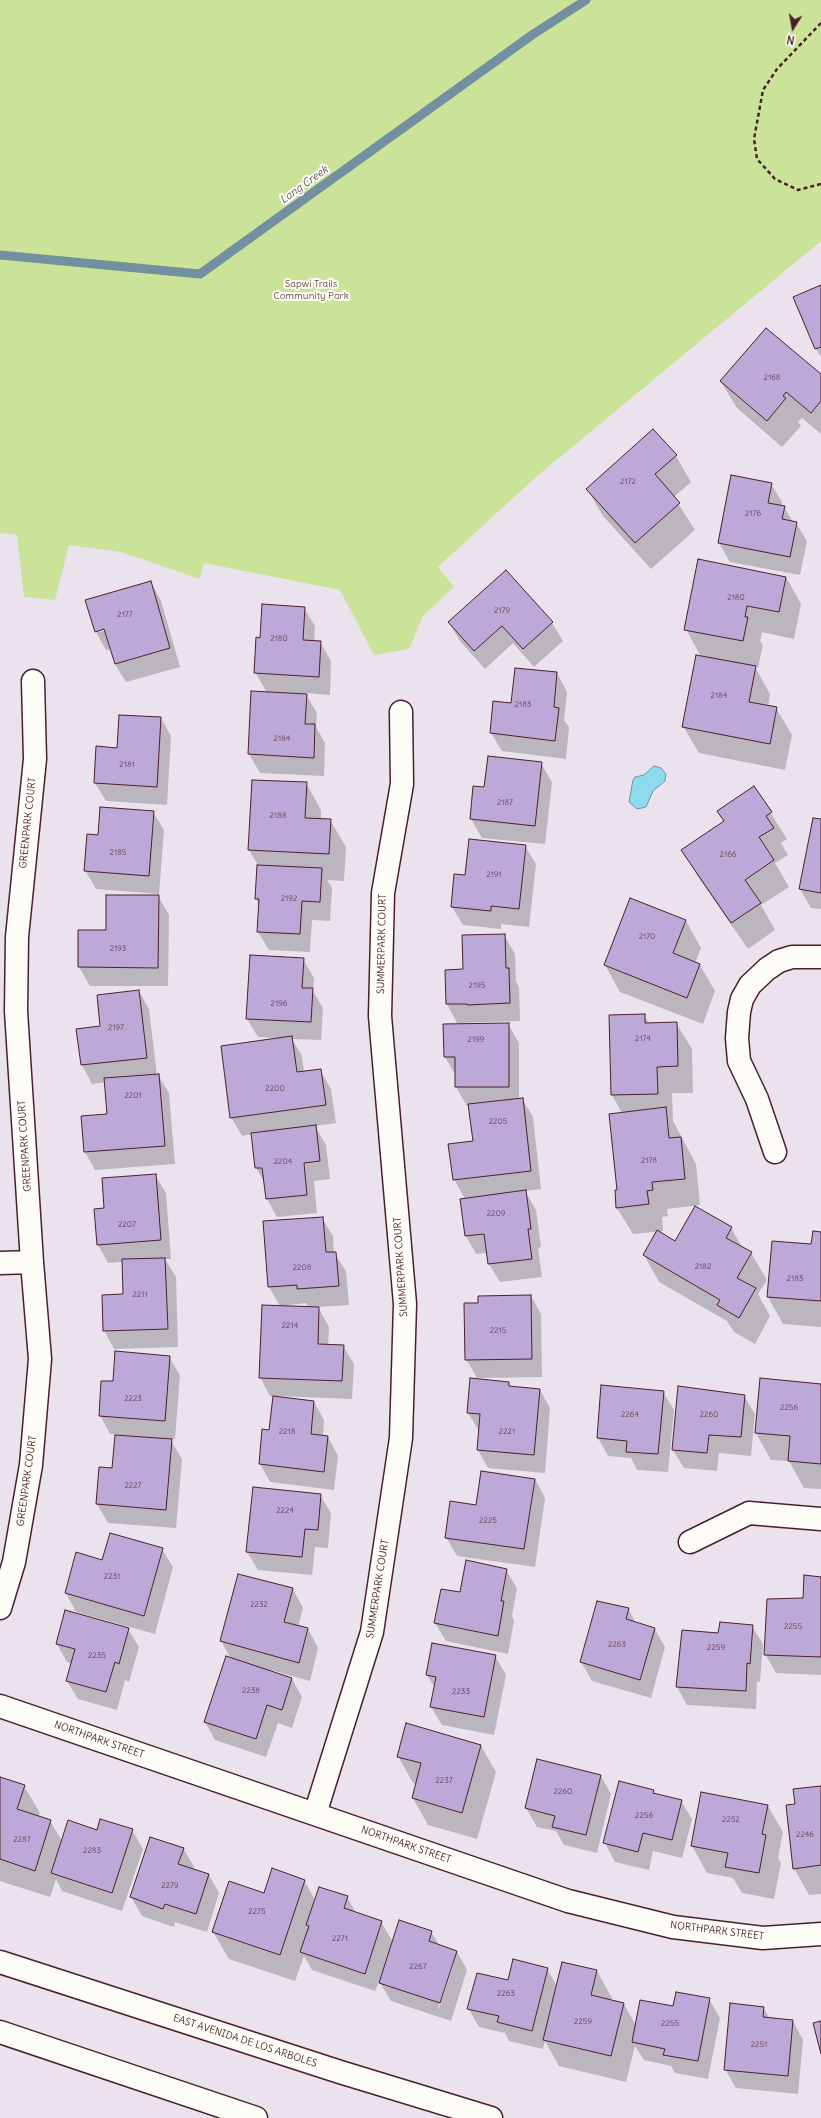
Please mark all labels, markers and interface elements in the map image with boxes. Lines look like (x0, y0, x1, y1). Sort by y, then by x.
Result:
north arrow (773, 8, 813, 48)
text: N (786, 32, 796, 47)
water label: Lang Creek (277, 163, 331, 207)
park label: Sapwi Trails Community Park (273, 278, 349, 302)
house number: 2168 (764, 373, 780, 383)
house number: 2172 (620, 477, 636, 487)
house number: 2176 (745, 509, 761, 519)
house number: 2180 (727, 593, 745, 603)
house number: 2179 (494, 606, 510, 616)
house number: 2177 (117, 610, 133, 620)
house number: 2180 (270, 634, 288, 644)
house number: 2184 (711, 691, 727, 701)
house number: 2183 (515, 700, 531, 710)
house number: 2184 (274, 734, 290, 744)
house number: 2181 (119, 760, 135, 770)
street label: GREENPARK COURT (17, 777, 39, 869)
house number: 2187 (497, 798, 513, 808)
house number: 2188 (270, 811, 286, 821)
house number: 2185 (110, 848, 126, 858)
house number: 2166 (720, 850, 736, 860)
house number: 2191 (486, 870, 502, 880)
house number: 2192 (281, 894, 297, 904)
street label: SUMMERPARK COURT (375, 894, 389, 994)
house number: 2170 (639, 932, 655, 942)
house number: 2193 (110, 944, 126, 954)
house number: 2195 (469, 981, 485, 991)
house number: 2196 (271, 999, 287, 1009)
house number: 2197 (108, 1023, 124, 1033)
house number: 2174 (635, 1034, 651, 1044)
house number: 2199 (468, 1035, 484, 1045)
house number: 2200 (265, 1084, 285, 1094)
house number: 2201 (124, 1091, 142, 1101)
street label: GREENPARK COURT (16, 1100, 34, 1192)
house number: 2205 (489, 1117, 507, 1127)
house number: 2178 (641, 1156, 657, 1166)
house number: 2204 (274, 1157, 292, 1167)
house number: 2209 (487, 1209, 505, 1219)
street label: SUMMERPARK COURT (392, 1217, 410, 1317)
house number: 2207 (118, 1220, 136, 1230)
house number: 2182 (695, 1262, 711, 1272)
house number: 2208 (293, 1263, 311, 1273)
house number: 2183 (787, 1274, 803, 1284)
house number: 2211 (132, 1290, 148, 1300)
house number: 2214 (282, 1321, 298, 1331)
house number: 2215 (490, 1326, 506, 1336)
house number: 2223 (124, 1394, 142, 1404)
house number: 2256 (780, 1403, 798, 1413)
house number: 2264 (621, 1410, 639, 1420)
house number: 2260 (700, 1410, 718, 1420)
house number: 2218 (279, 1427, 295, 1437)
house number: 2221 (499, 1427, 515, 1437)
street label: GREENPARK COURT (15, 1435, 39, 1527)
house number: 2227 (124, 1481, 142, 1491)
house number: 2224 (276, 1506, 294, 1516)
house number: 2225 (479, 1516, 497, 1526)
street label: SUMMERPARK COURT (364, 1539, 392, 1639)
house number: 2231 (104, 1572, 120, 1582)
house number: 2232 (250, 1600, 268, 1610)
house number: 2255 (784, 1622, 802, 1632)
house number: 2263 (608, 1640, 626, 1650)
house number: 2259 (707, 1643, 725, 1653)
house number: 2235 (88, 1651, 106, 1661)
house number: 2238 (242, 1686, 260, 1696)
house number: 2233 (452, 1687, 470, 1697)
street label: NORTHPARK STREET (52, 1719, 146, 1761)
house number: 2237 (435, 1776, 453, 1786)
house number: 2260 (554, 1787, 572, 1797)
house number: 2256 (635, 1811, 653, 1821)
house number: 2252 (722, 1815, 740, 1825)
street label: NORTHPARK STREET (359, 1824, 453, 1866)
house number: 2246 (796, 1830, 814, 1840)
house number: 2287 (13, 1835, 31, 1845)
house number: 2283 (83, 1846, 101, 1856)
house number: 2279 (161, 1881, 179, 1891)
house number: 2275 (248, 1907, 266, 1917)
street label: NORTHPARK STREET (669, 1919, 765, 1943)
house number: 2271 (332, 1934, 348, 1944)
house number: 2267 (409, 1962, 427, 1972)
house number: 2263 (497, 1989, 515, 1999)
street label: EAST AVENIDA DE LOS ARBOLES (171, 2012, 319, 2070)
house number: 2259 (574, 2017, 592, 2027)
house number: 2255 (661, 2019, 679, 2029)
house number: 2251 (751, 2040, 767, 2050)

